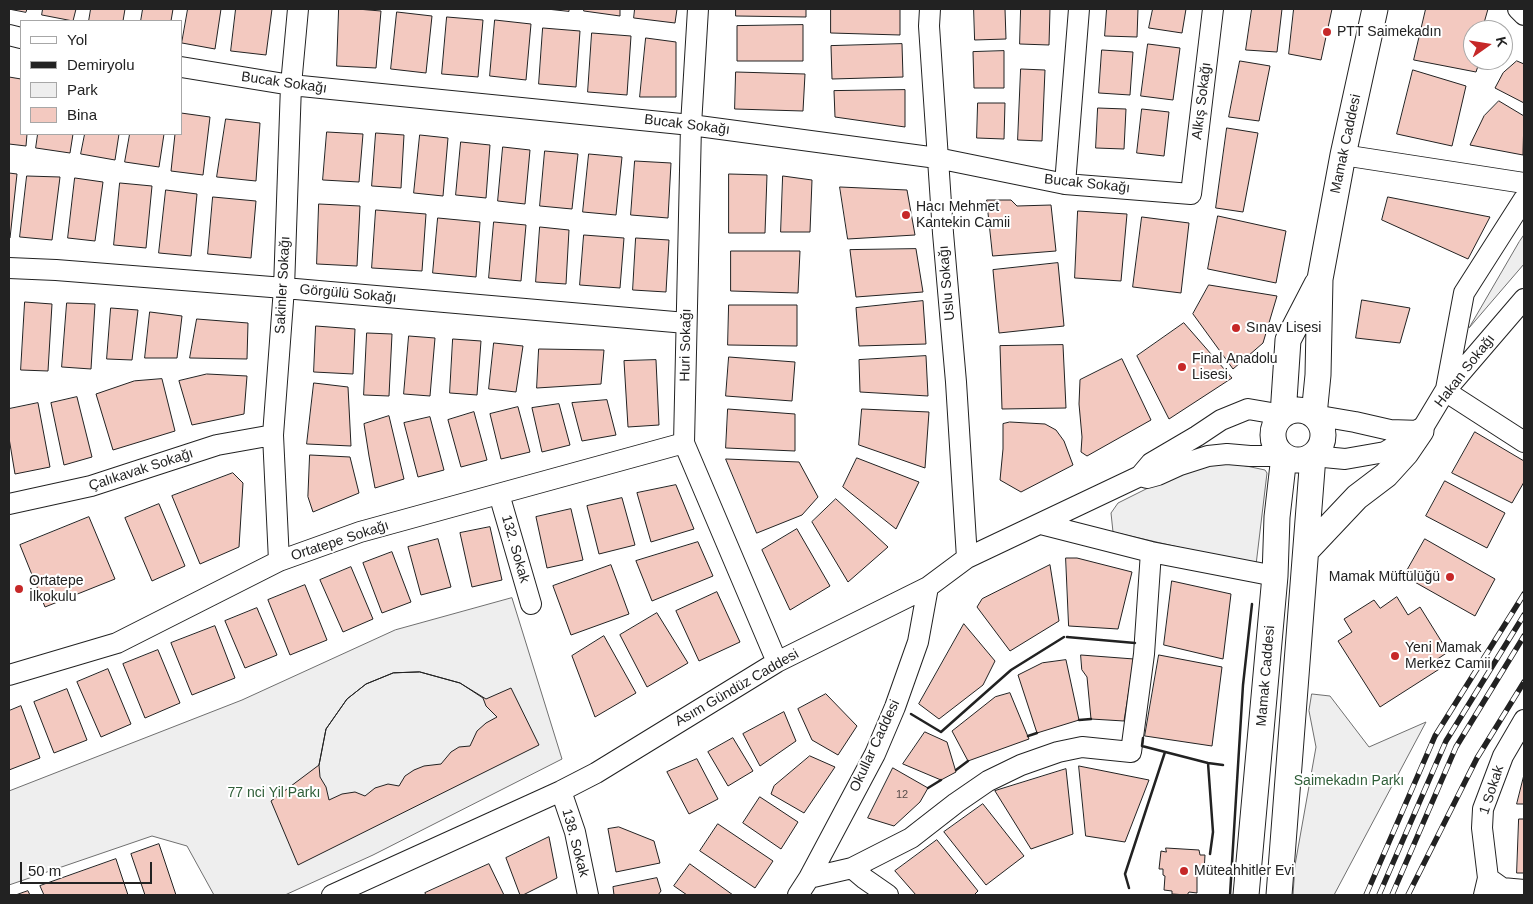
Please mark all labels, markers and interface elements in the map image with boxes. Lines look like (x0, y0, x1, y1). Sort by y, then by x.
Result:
legend (20, 20, 182, 135)
north arrow (1463, 20, 1513, 70)
place label: PTT Saimekadın (1337, 24, 1441, 40)
marker: PTT Saimekadın (1321, 26, 1333, 38)
text: Yol (67, 31, 87, 48)
text: K (1493, 35, 1511, 49)
text: Demiryolu (67, 56, 135, 73)
street label: Alkış Sokağı (1189, 61, 1215, 141)
street label: Bucak Sokağı (240, 69, 328, 97)
text: Park (67, 81, 98, 98)
street label: Mamak Caddesi (1327, 93, 1365, 195)
text: Bina (67, 106, 97, 123)
street label: Bucak Sokağı (643, 111, 731, 139)
street label: Bucak Sokağı (1043, 171, 1131, 197)
place label: Hacı Mehmet Kantekin Camii (916, 199, 1010, 232)
marker: Hacı Mehmet Kantekin Camii (900, 209, 912, 221)
street label: Sakinler Sokağı (272, 236, 294, 334)
street label: Uslu Sokağı (935, 245, 959, 321)
street label: Görgülü Sokağı (299, 281, 397, 307)
street label: Huri Sokağı (677, 308, 695, 382)
place label: Sınav Lisesi (1246, 320, 1321, 336)
marker: Sınav Lisesi (1230, 322, 1242, 334)
street label: Hakan Sokağı (1431, 331, 1499, 411)
place label: Final Anadolu Lisesi (1192, 351, 1278, 384)
marker: Final Anadolu Lisesi (1176, 361, 1188, 373)
street label: Çalıkavak Sokağı (87, 445, 195, 495)
street label: 132. Sokak (497, 513, 533, 585)
street label: Ortatepe Sokağı (289, 517, 391, 565)
place label: Mamak Müftülüğü (1329, 569, 1440, 585)
marker: Mamak Müftülüğü (1444, 571, 1456, 583)
place label: Ortatepe İlkokulu (29, 573, 83, 606)
marker: Ortatepe İlkokulu (13, 583, 25, 595)
street label: Mamak Caddesi (1253, 625, 1279, 727)
place label: Yeni Mamak Merkez Camii (1405, 640, 1491, 672)
street label: Asım Gündüz Caddesi (672, 646, 802, 730)
marker: Yeni Mamak Merkez Camii (1389, 650, 1401, 662)
street label: Okullar Caddesi (846, 697, 904, 795)
street label: 1 Sokak (1476, 763, 1508, 817)
park label: Saimekadın Parkı (1294, 773, 1404, 789)
park label: 77 nci Yil Parkı (228, 785, 320, 801)
house number: 12 (896, 788, 908, 802)
street label: 138. Sokak (558, 807, 592, 879)
scale bar (22, 852, 155, 884)
text: 50 m (28, 862, 61, 879)
place label: Müteahhitler Evi (1194, 863, 1294, 879)
marker: Müteahhitler Evi (1178, 865, 1190, 877)

